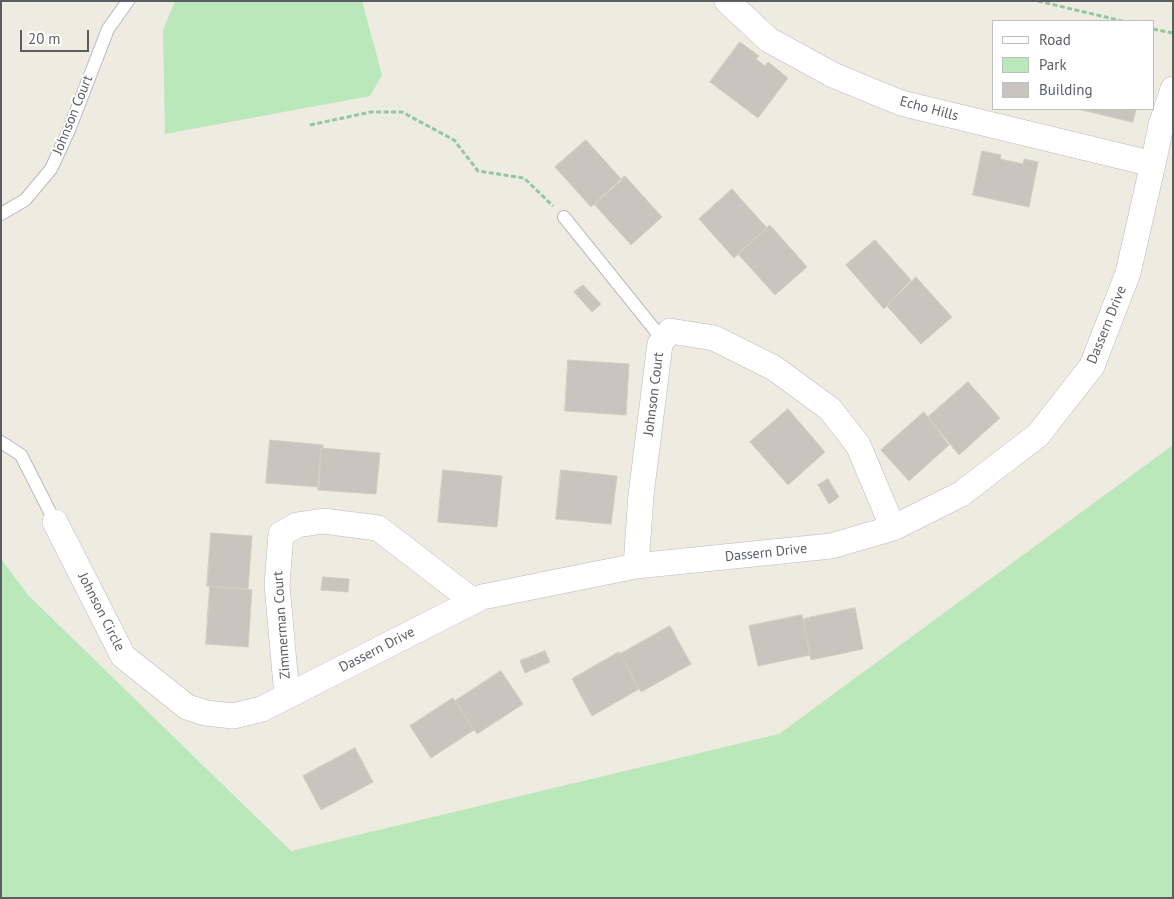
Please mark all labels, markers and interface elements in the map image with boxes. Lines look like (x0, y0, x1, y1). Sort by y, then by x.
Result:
scale bar (22, 20, 91, 52)
legend (992, 20, 1154, 110)
text: 20 m (28, 29, 61, 48)
text: Road (1039, 30, 1071, 49)
text: Park (1039, 55, 1067, 74)
street label: Johnson Court (49, 73, 97, 157)
text: Building (1039, 80, 1093, 99)
street label: Echo Hills (898, 93, 960, 125)
street label: Dassern Drive (1084, 284, 1130, 366)
street label: Johnson Court (641, 351, 667, 437)
street label: Dassern Drive (724, 540, 808, 566)
street label: Johnson Circle (74, 570, 128, 654)
street label: Zimmerman Court (270, 570, 294, 680)
street label: Dassern Drive (336, 624, 418, 676)

